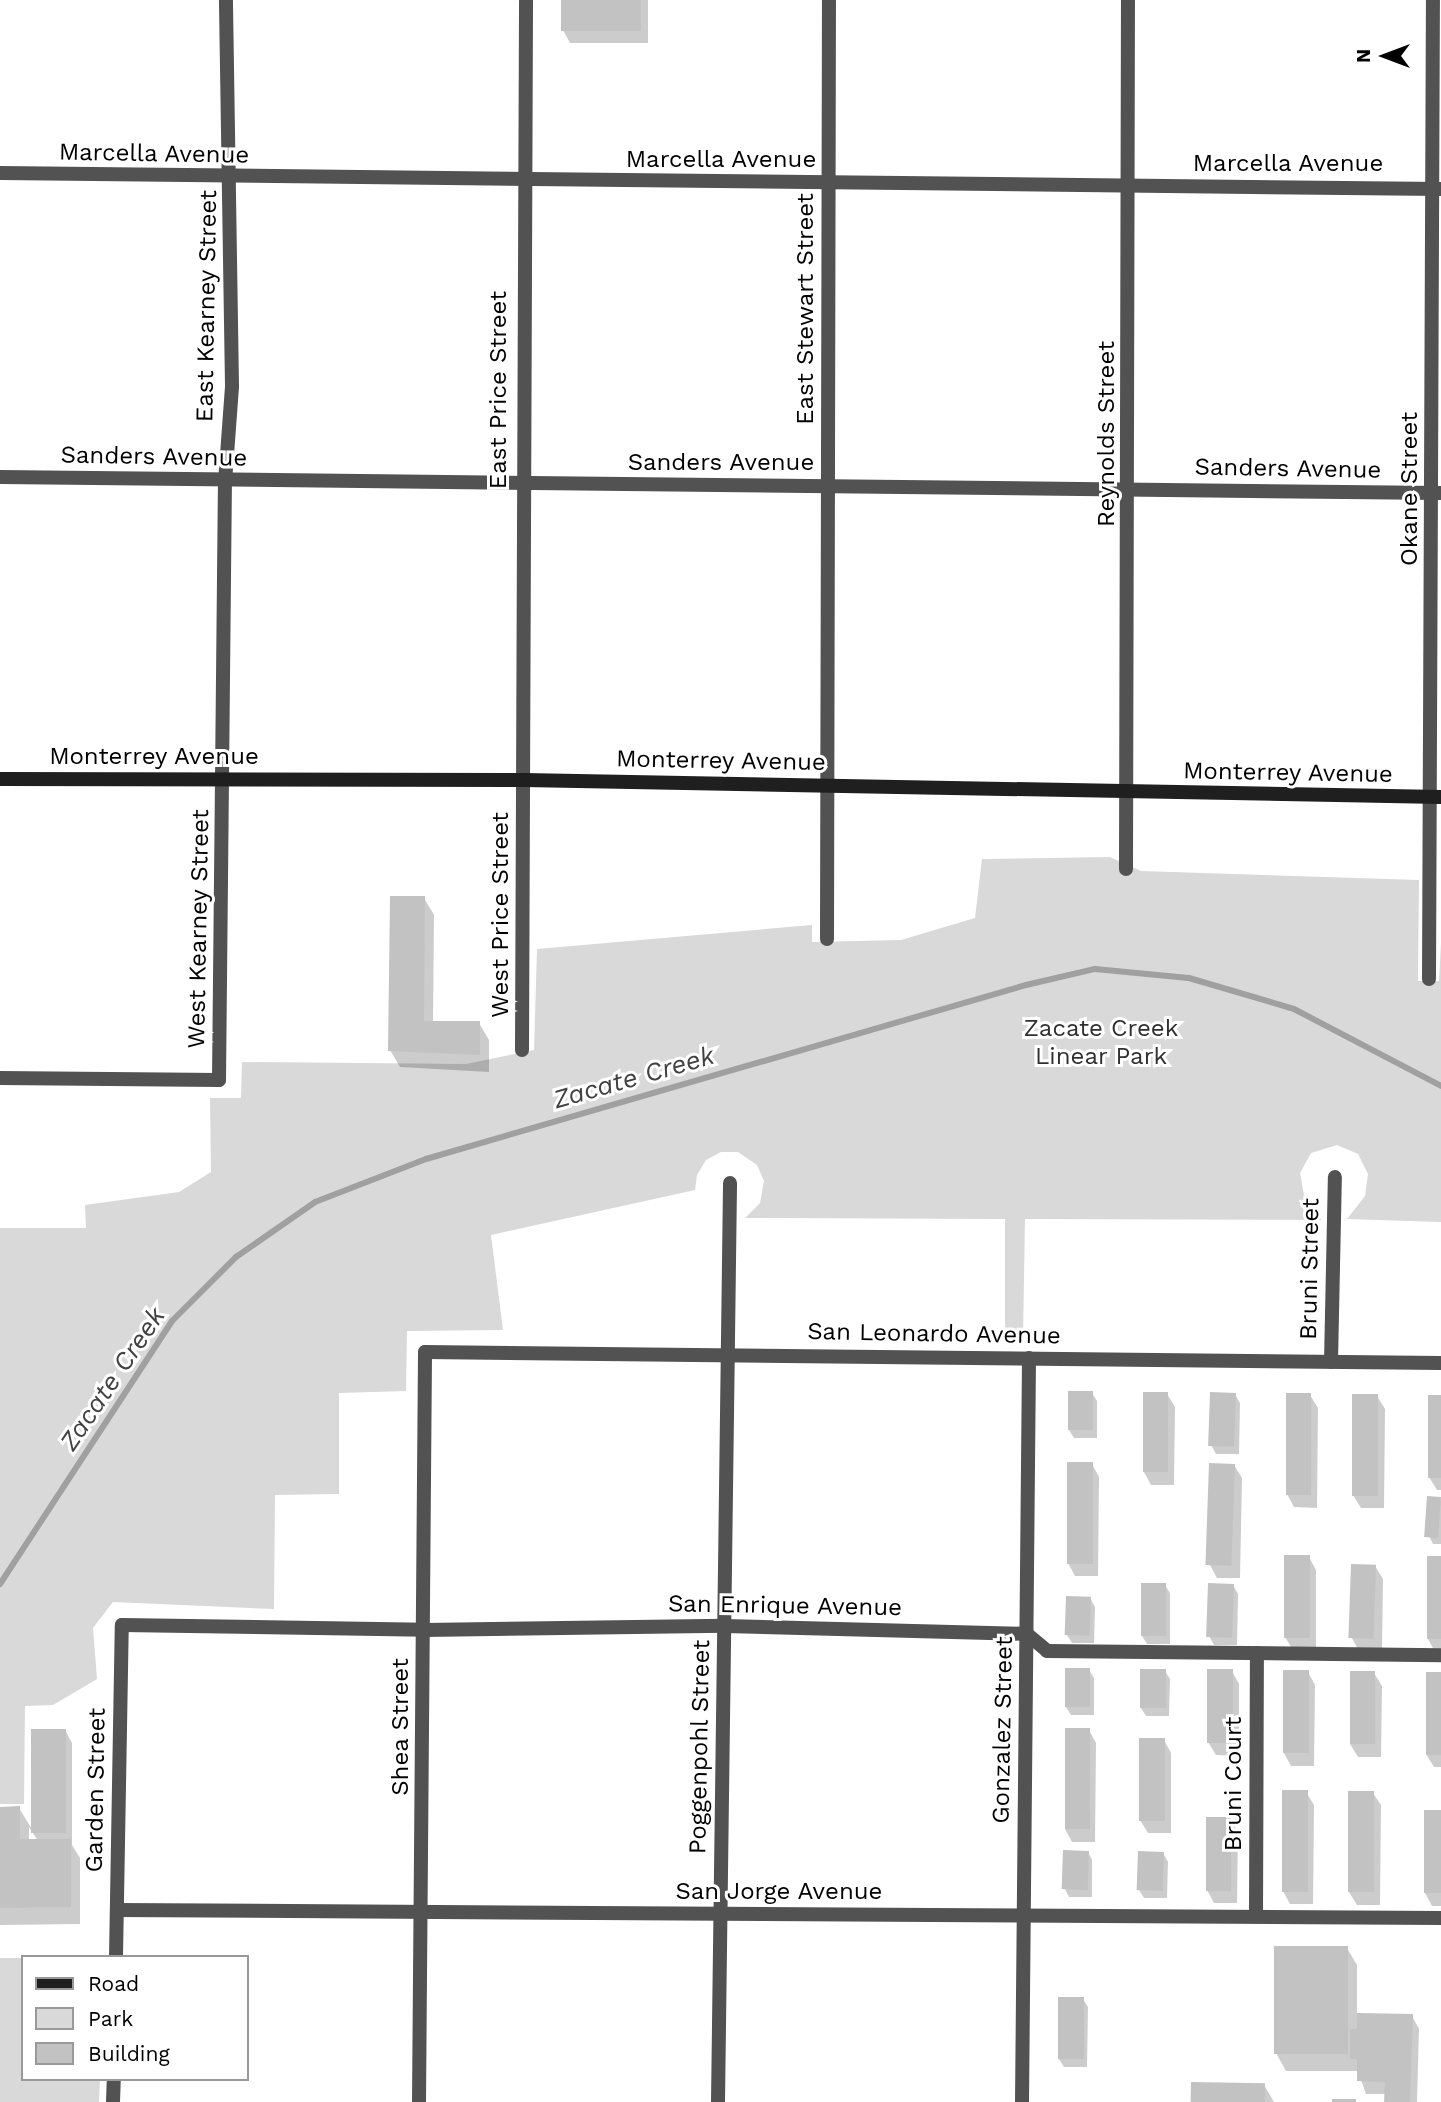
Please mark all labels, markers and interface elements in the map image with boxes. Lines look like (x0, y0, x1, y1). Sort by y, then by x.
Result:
north arrow (1350, 21, 1420, 91)
text: N (1352, 49, 1375, 63)
street label: Marcella Avenue (58, 138, 250, 170)
street label: Marcella Avenue (625, 146, 817, 174)
street label: Marcella Avenue (1192, 150, 1384, 178)
street label: East Kearney Street (191, 189, 223, 423)
street label: East Stewart Street (792, 193, 820, 425)
street label: East Price Street (485, 291, 513, 489)
street label: Reynolds Street (1093, 341, 1121, 527)
street label: Okane Street (1396, 412, 1424, 566)
street label: Sanders Avenue (60, 441, 248, 473)
street label: Sanders Avenue (627, 449, 815, 477)
street label: Sanders Avenue (1194, 453, 1382, 485)
street label: Monterrey Avenue (48, 743, 260, 771)
street label: Monterrey Avenue (615, 745, 827, 777)
street label: Monterrey Avenue (1182, 757, 1394, 789)
street label: West Kearney Street (183, 809, 215, 1049)
street label: West Price Street (487, 812, 515, 1018)
park label: Zacate Creek Linear Park (1024, 1015, 1178, 1071)
water label: Zacate Creek (550, 1040, 718, 1116)
street label: Bruni Street (1294, 1198, 1326, 1340)
water label: Zacate Creek (54, 1302, 172, 1456)
street label: San Leonardo Avenue (807, 1317, 1061, 1351)
street label: San Enrique Avenue (667, 1590, 903, 1622)
street label: Gonzalez Street (987, 1636, 1019, 1824)
street label: Poggenpohl Street (684, 1639, 716, 1855)
street label: Shea Street (387, 1658, 415, 1796)
street label: Garden Street (80, 1707, 112, 1873)
street label: Bruni Court (1220, 1717, 1248, 1851)
street label: San Jorge Avenue (675, 1878, 883, 1906)
legend (21, 1955, 248, 2081)
text: Road (88, 1971, 139, 1996)
text: Park (88, 2006, 133, 2031)
text: Building (88, 2041, 170, 2066)

